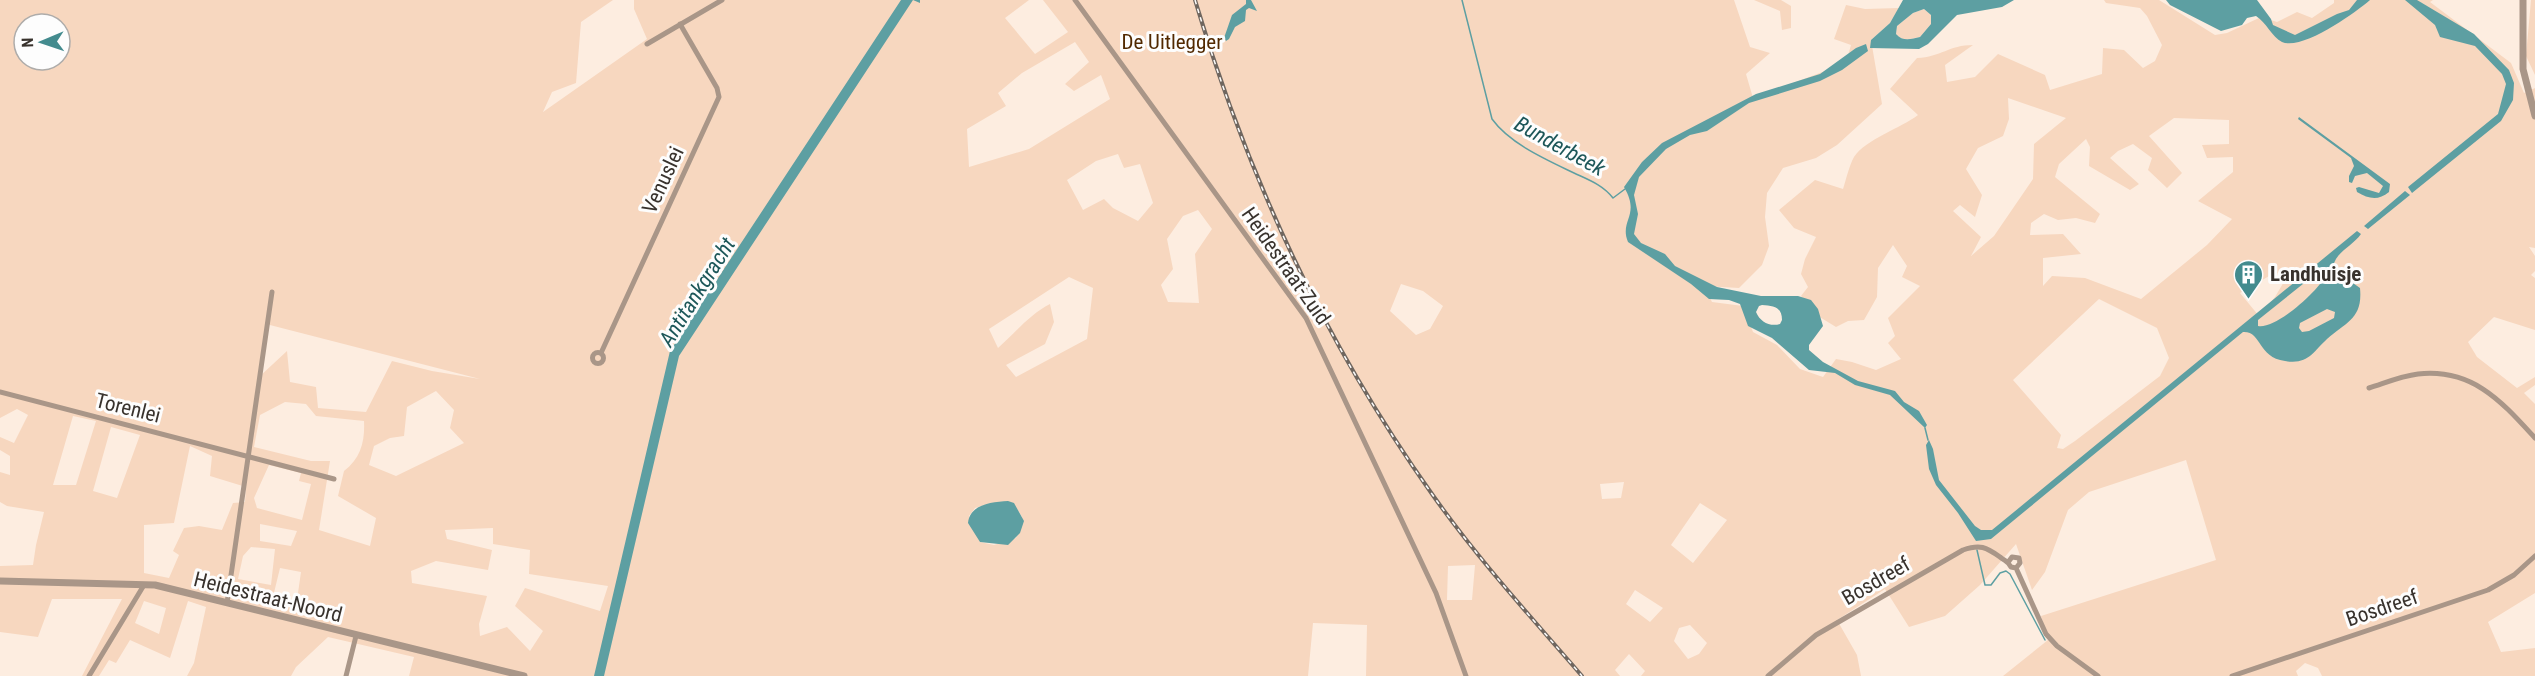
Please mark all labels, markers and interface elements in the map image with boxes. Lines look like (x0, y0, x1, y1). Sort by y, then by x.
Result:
north arrow (12, 12, 72, 72)
park label: De Uitlegger (1121, 30, 1223, 54)
text: N (18, 37, 37, 48)
water label: Bunderbeek (1510, 111, 1610, 181)
street label: Venuslei (637, 143, 689, 217)
street label: Heidestraat-Zuid (1237, 203, 1335, 329)
water label: Antitankgracht (653, 232, 741, 352)
building icon: Landhuisje (2233, 258, 2265, 300)
place label: Landhuisje (2270, 262, 2361, 286)
street label: Torenlei (93, 388, 163, 428)
street label: Bosdreef (1838, 552, 1915, 610)
street label: Heidestraat-Noord (191, 567, 345, 627)
street label: Bosdreef (2343, 584, 2421, 631)

